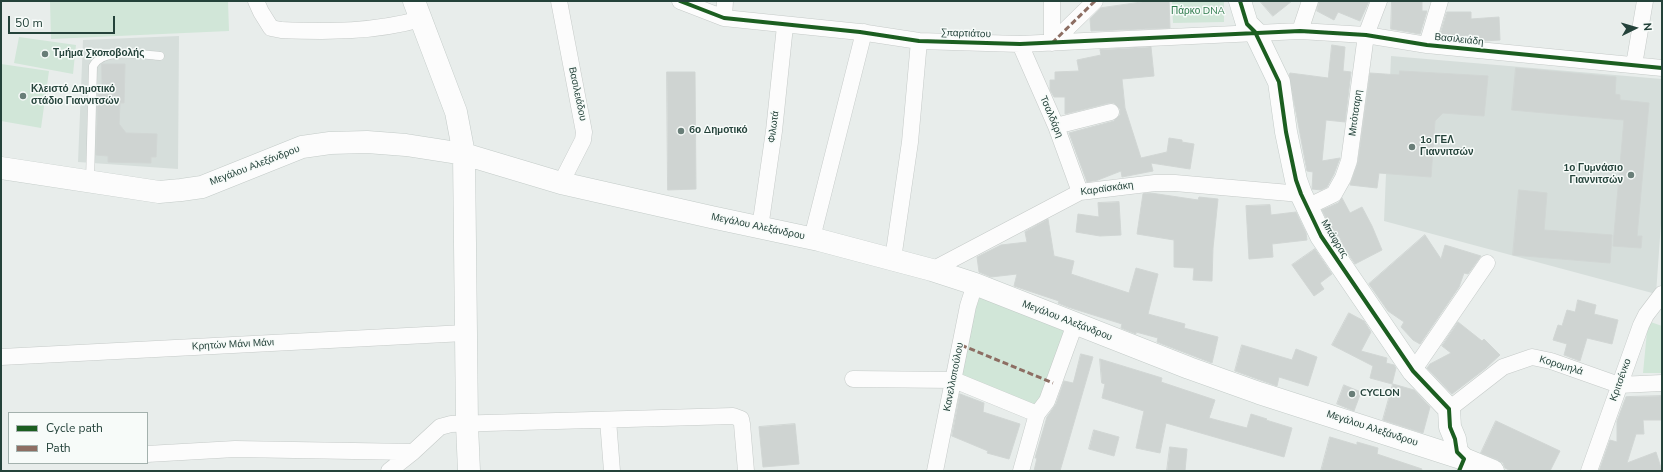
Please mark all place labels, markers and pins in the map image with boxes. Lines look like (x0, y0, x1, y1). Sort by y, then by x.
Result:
place label: Τμήμα Σκοποβολής (53, 48, 144, 60)
marker: Τμήμα Σκοποβολής (40, 49, 50, 59)
place label: Κλειστό Δημοτικό στάδιο Γιαννιτσών (31, 84, 119, 108)
marker: Κλειστό Δημοτικό στάδιο Γιαννιτσών (18, 91, 28, 101)
place label: 6ο Δημοτικό (689, 125, 748, 137)
marker: 6ο Δημοτικό (676, 126, 686, 136)
place label: 1o ΓΕΛ Γιαννιτσών (1420, 135, 1474, 158)
marker: 1o ΓΕΛ Γιαννιτσών (1407, 142, 1417, 152)
place label: 1ο Γυμνάσιο Γιαννιτσών (1563, 163, 1623, 186)
marker: 1ο Γυμνάσιο Γιαννιτσών (1626, 170, 1636, 180)
place label: CYCLON (1360, 388, 1400, 400)
marker: CYCLON (1347, 389, 1357, 399)

